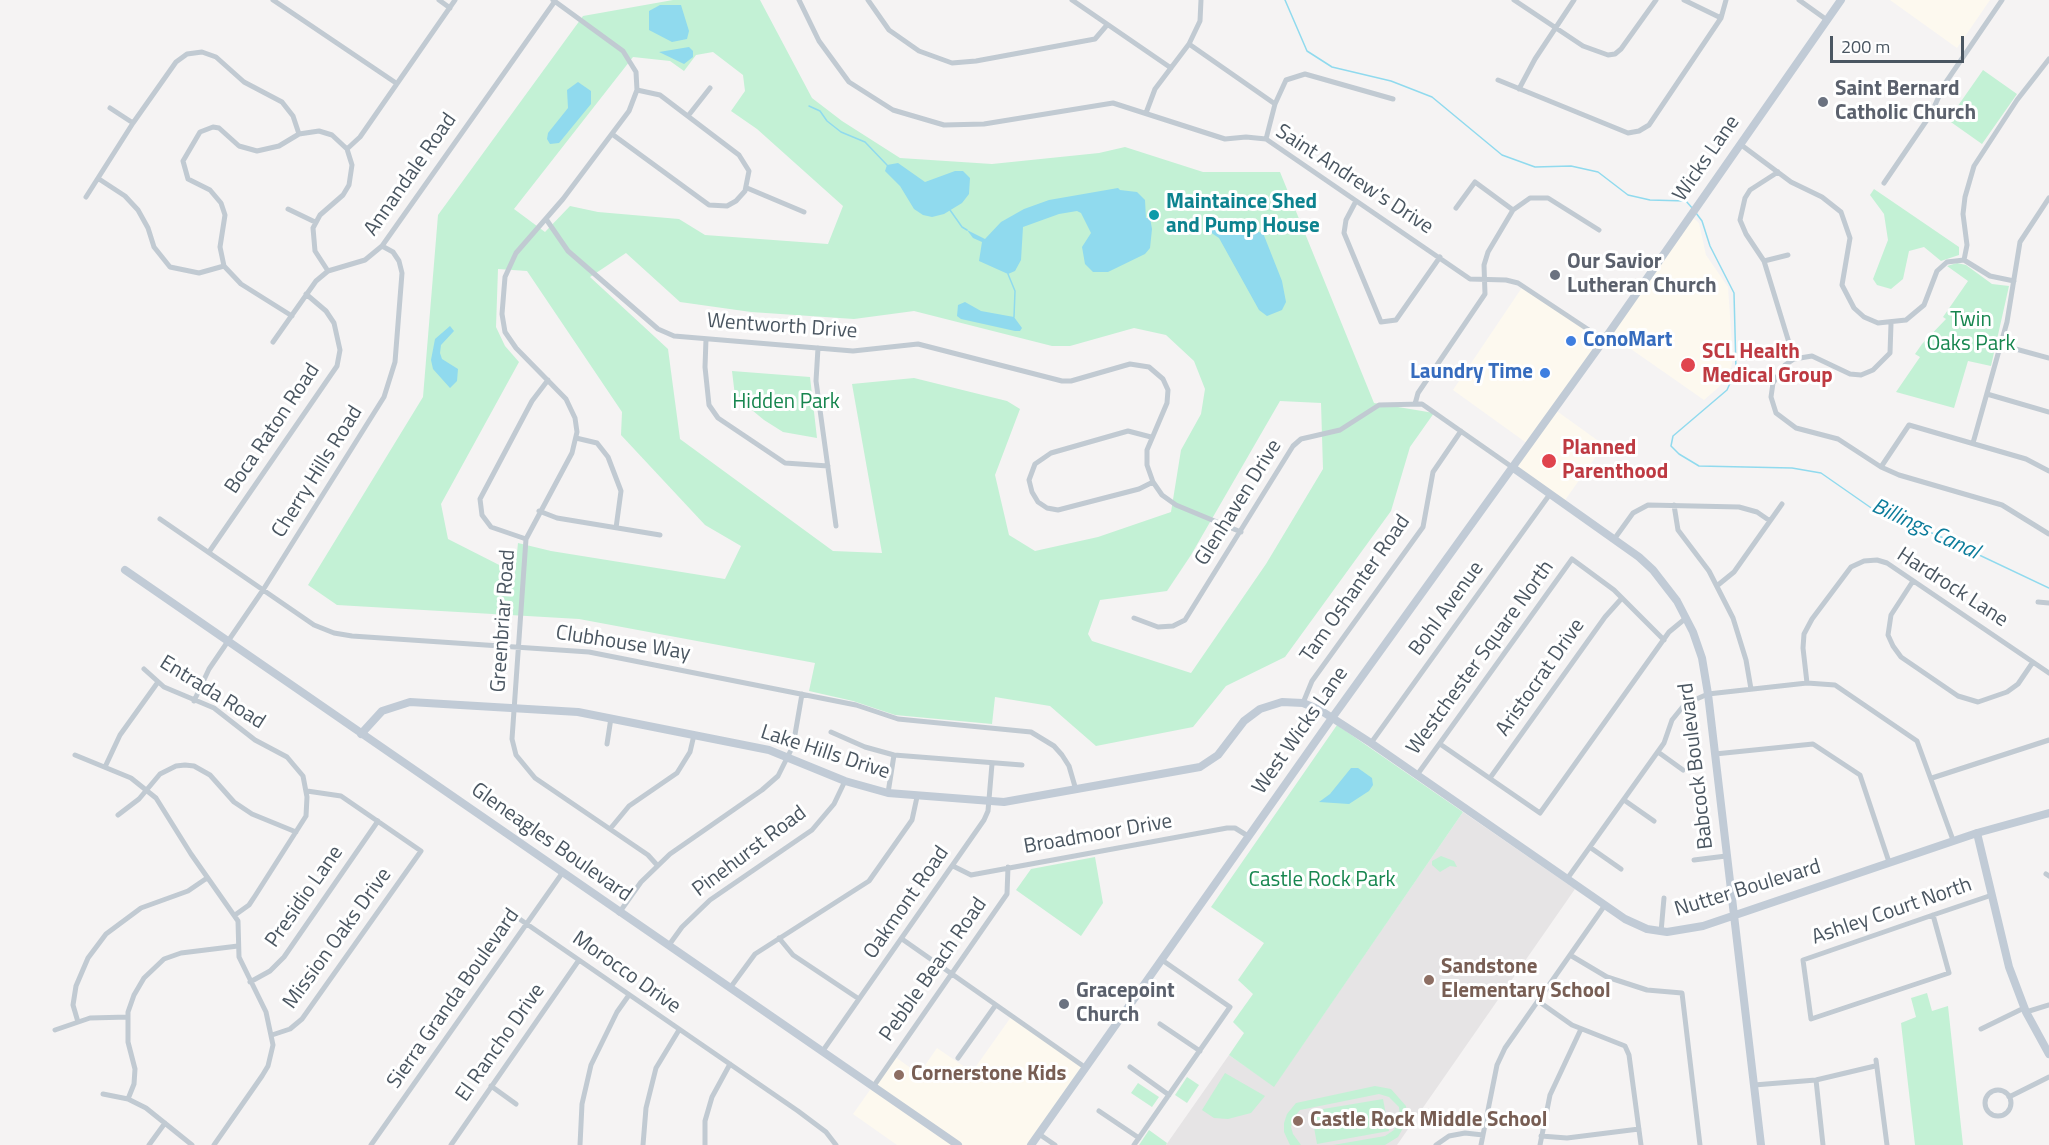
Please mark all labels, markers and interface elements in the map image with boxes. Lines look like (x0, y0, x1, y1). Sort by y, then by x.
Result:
scale bar (1833, 24, 1966, 62)
text: 200 m (1841, 33, 1890, 60)
place label: Saint Bernard Catholic Church (1835, 77, 1976, 127)
marker: Saint Bernard Catholic Church (1816, 95, 1830, 109)
street label: Annandale Road (359, 109, 463, 241)
street label: Wicks Lane (1668, 111, 1746, 207)
street label: Saint Andrew's Drive (1271, 120, 1437, 240)
place label: Maintaince Shed and Pump House (1166, 190, 1320, 240)
marker: Maintaince Shed and Pump House (1147, 208, 1161, 222)
place label: Our Savior Lutheran Church (1567, 250, 1717, 300)
marker: Our Savior Lutheran Church (1548, 268, 1562, 282)
park label: Twin Oaks Park (1926, 308, 2016, 358)
street label: Wentworth Drive (706, 309, 858, 345)
place label: ConoMart (1583, 328, 1672, 354)
marker: ConoMart (1564, 334, 1578, 348)
place label: SCL Health Medical Group (1702, 340, 1833, 390)
marker: SCL Health Medical Group (1679, 356, 1697, 374)
street label: Boca Raton Road (220, 359, 326, 499)
place label: Laundry Time (1410, 360, 1533, 386)
marker: Laundry Time (1538, 366, 1552, 380)
park label: Hidden Park (732, 390, 840, 416)
street label: Cherry Hills Road (267, 401, 369, 543)
street label: Glenhaven Drive (1190, 435, 1288, 571)
place label: Planned Parenthood (1562, 436, 1668, 486)
marker: Planned Parenthood (1540, 452, 1558, 470)
water label: Billings Canal (1867, 494, 1983, 566)
street label: Tam Oshanter Road (1296, 511, 1416, 667)
street label: Hardrock Lane (1892, 543, 2012, 633)
street label: Greenbriar Road (486, 549, 522, 693)
street label: Westchester Square North (1402, 556, 1560, 760)
street label: Bohl Avenue (1404, 557, 1490, 661)
street label: Aristocrat Drive (1491, 614, 1591, 742)
street label: Clubhouse Way (554, 621, 692, 667)
street label: Entrada Road (155, 651, 269, 735)
street label: West Wicks Lane (1248, 662, 1354, 800)
street label: Babcock Boulevard (1674, 681, 1720, 851)
street label: Lake Hills Drive (757, 720, 893, 786)
street label: Gleneagles Boulevard (466, 778, 636, 908)
street label: Pinehurst Road (688, 801, 812, 903)
street label: Broadmoor Drive (1022, 810, 1174, 860)
street label: Presidio Lane (261, 841, 349, 953)
street label: Oakmont Road (859, 842, 955, 964)
street label: Nutter Boulevard (1672, 855, 1824, 923)
street label: Mission Oaks Drive (278, 864, 398, 1014)
park label: Castle Rock Park (1248, 868, 1396, 894)
street label: Ashley Court North (1809, 873, 1975, 951)
street label: Pebble Beach Road (875, 893, 993, 1047)
street label: Sierra Granda Boulevard (382, 904, 526, 1094)
street label: Morocco Drive (567, 926, 685, 1020)
place label: Sandstone Elementary School (1441, 955, 1611, 1005)
marker: Sandstone Elementary School (1422, 973, 1436, 987)
street label: El Rancho Drive (451, 979, 551, 1107)
place label: Gracepoint Church (1076, 979, 1175, 1029)
marker: Gracepoint Church (1057, 997, 1071, 1011)
place label: Cornerstone Kids (911, 1062, 1066, 1088)
marker: Cornerstone Kids (892, 1068, 906, 1082)
place label: Castle Rock Middle School (1310, 1108, 1547, 1134)
marker: Castle Rock Middle School (1291, 1114, 1305, 1128)

